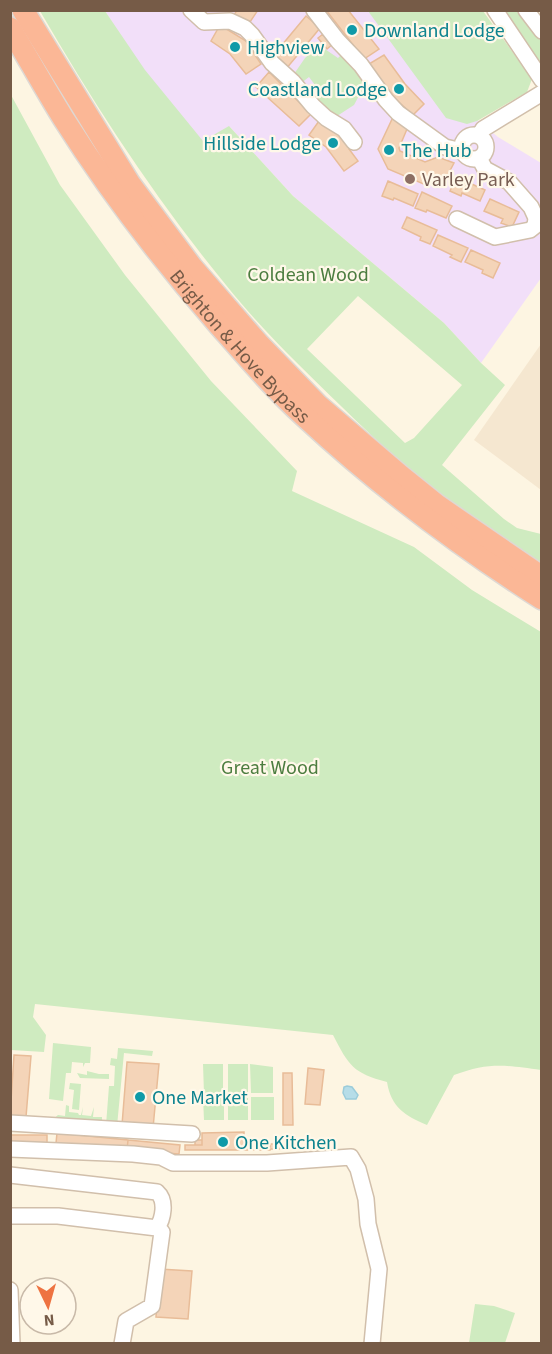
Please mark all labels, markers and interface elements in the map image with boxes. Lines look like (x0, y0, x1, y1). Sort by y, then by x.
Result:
place label: Downland Lodge (364, 17, 505, 45)
marker: Downland Lodge (345, 23, 359, 37)
place label: Highview (247, 34, 325, 62)
marker: Highview (228, 40, 242, 54)
place label: Coastland Lodge (248, 76, 387, 104)
marker: Coastland Lodge (392, 82, 406, 96)
place label: Hillside Lodge (203, 130, 321, 158)
marker: Hillside Lodge (326, 136, 340, 150)
place label: The Hub (401, 137, 472, 165)
marker: The Hub (382, 143, 396, 157)
place label: Varley Park (422, 166, 515, 194)
marker: Varley Park (403, 172, 417, 186)
park label: Coldean Wood (247, 261, 369, 289)
street label: Brighton & Hove Bypass (163, 264, 316, 430)
park label: Great Wood (221, 754, 319, 782)
place label: One Market (152, 1084, 248, 1112)
marker: One Market (133, 1090, 147, 1104)
place label: One Kitchen (235, 1129, 337, 1157)
marker: One Kitchen (216, 1135, 230, 1149)
north arrow (18, 1276, 78, 1336)
text: N (43, 1309, 55, 1331)

